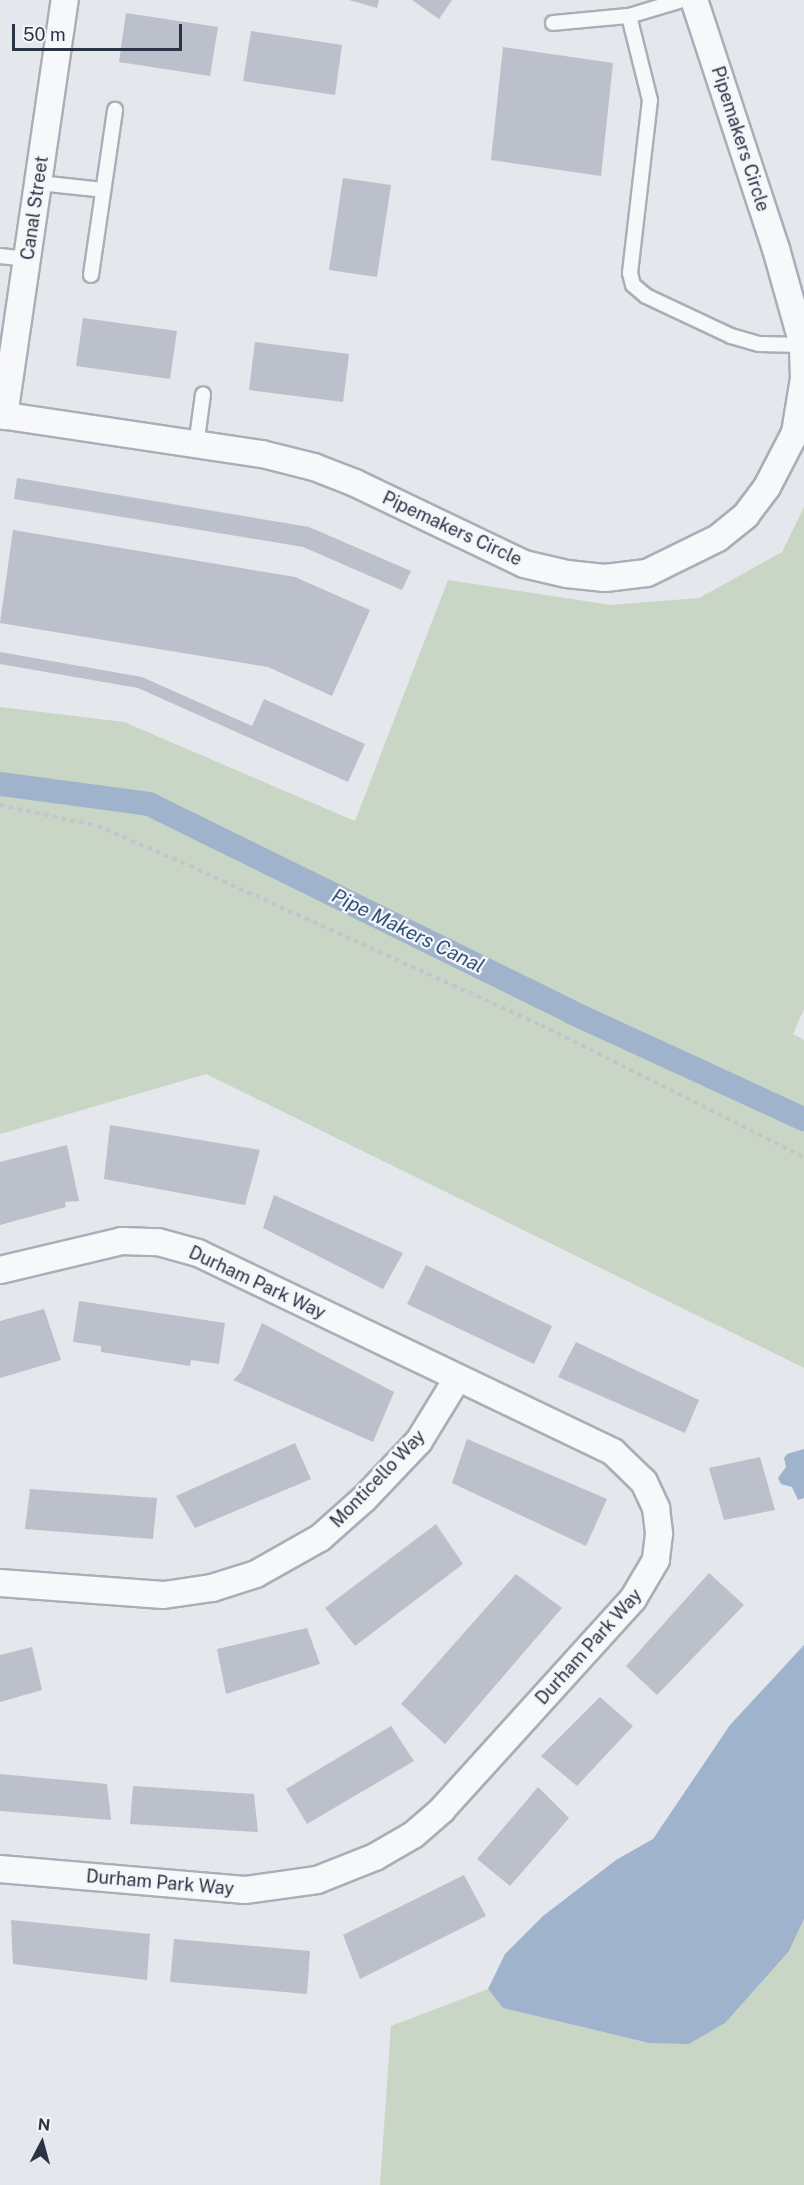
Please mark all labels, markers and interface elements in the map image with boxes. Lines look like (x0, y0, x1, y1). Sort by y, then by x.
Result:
scale bar (15, 12, 184, 50)
text: 50 m (23, 24, 66, 45)
street label: Pipemakers Circle (706, 64, 774, 214)
street label: Canal Street (17, 155, 53, 261)
street label: Pipemakers Circle (379, 487, 525, 571)
water label: Pipe Makers Canal (328, 884, 488, 978)
street label: Durham Park Way (185, 1242, 329, 1324)
street label: Monticello Way (326, 1426, 430, 1532)
street label: Durham Park Way (531, 1585, 647, 1709)
street label: Durham Park Way (85, 1866, 235, 1900)
north arrow (12, 2113, 72, 2173)
text: N (37, 2114, 51, 2135)

